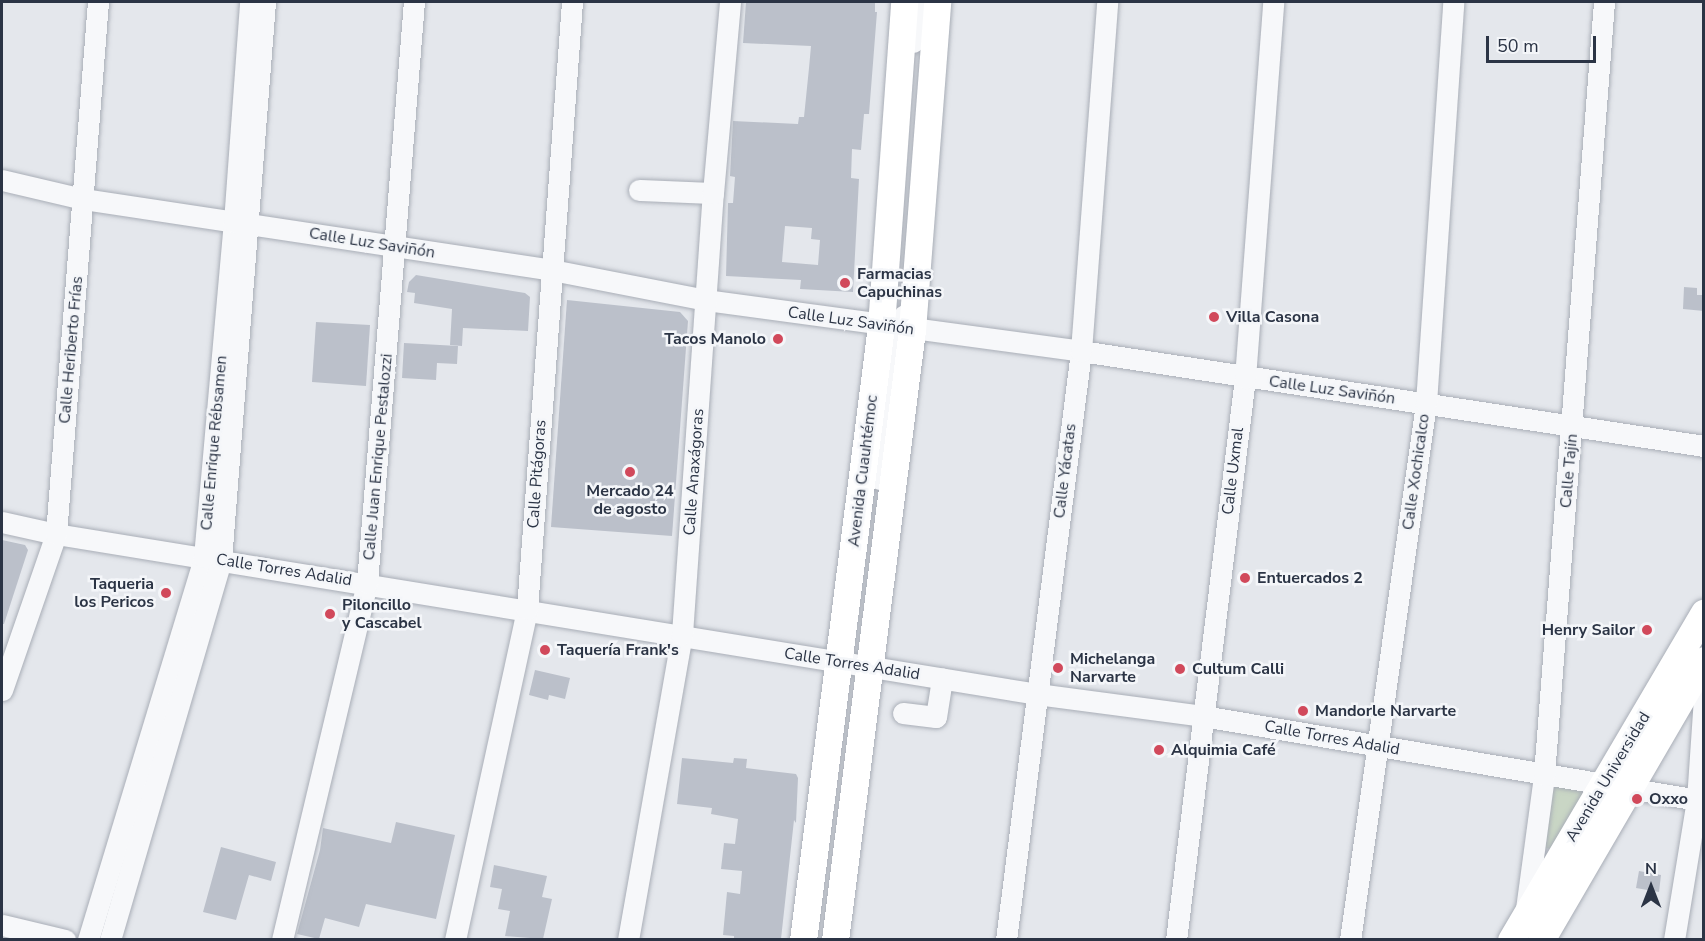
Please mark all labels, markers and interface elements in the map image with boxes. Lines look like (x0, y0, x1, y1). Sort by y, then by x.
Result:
scale bar (1489, 24, 1598, 62)
text: 50 m (1497, 34, 1539, 58)
street label: Calle Luz Saviñón (308, 224, 436, 262)
place label: Farmacias Capuchinas (857, 264, 942, 302)
street label: Calle Heriberto Frías (55, 276, 87, 424)
marker: Farmacias Capuchinas (838, 276, 852, 290)
street label: Calle Luz Saviñón (787, 303, 915, 339)
place label: Villa Casona (1226, 307, 1319, 327)
marker: Villa Casona (1207, 310, 1221, 324)
place label: Tacos Manolo (664, 329, 766, 349)
marker: Tacos Manolo (771, 332, 785, 346)
street label: Calle Juan Enrique Pestalozzi (359, 353, 397, 561)
street label: Calle Enrique Rébsamen (197, 355, 231, 531)
street label: Calle Luz Saviñón (1268, 372, 1396, 408)
street label: Avenida Cuauhtémoc (844, 394, 882, 548)
street label: Calle Anaxágoras (680, 408, 708, 536)
street label: Calle Xochicalco (1398, 413, 1434, 531)
street label: Calle Pitágoras (524, 419, 550, 529)
street label: Calle Yácatas (1050, 422, 1080, 520)
street label: Calle Uxmal (1218, 426, 1248, 516)
street label: Calle Tajín (1556, 433, 1582, 509)
marker: Mercado 24 de agosto (623, 465, 637, 479)
place label: Mercado 24 de agosto (586, 481, 674, 519)
street label: Calle Torres Adalid (215, 550, 353, 590)
place label: Entuercados 2 (1257, 568, 1363, 588)
marker: Entuercados 2 (1238, 571, 1252, 585)
place label: Taqueria los Pericos (74, 574, 154, 612)
marker: Taqueria los Pericos (159, 586, 173, 600)
place label: Piloncillo y Cascabel (342, 595, 422, 633)
marker: Piloncillo y Cascabel (323, 607, 337, 621)
place label: Henry Sailor (1542, 620, 1635, 640)
marker: Henry Sailor (1640, 623, 1654, 637)
place label: Taquería Frank's (557, 640, 679, 660)
marker: Taquería Frank's (538, 643, 552, 657)
street label: Calle Torres Adalid (783, 644, 921, 684)
place label: Michelanga Narvarte (1070, 649, 1155, 687)
place label: Cultum Calli (1192, 659, 1284, 679)
marker: Michelanga Narvarte (1051, 661, 1065, 675)
marker: Cultum Calli (1173, 662, 1187, 676)
place label: Mandorle Narvarte (1315, 701, 1456, 721)
marker: Mandorle Narvarte (1296, 704, 1310, 718)
street label: Avenida Universidad (1562, 709, 1654, 845)
street label: Calle Torres Adalid (1263, 717, 1401, 759)
place label: Alquimia Café (1171, 740, 1276, 760)
marker: Alquimia Café (1152, 743, 1166, 757)
place label: Oxxo (1649, 789, 1688, 809)
marker: Oxxo (1630, 792, 1644, 806)
north arrow (1621, 857, 1681, 917)
text: N (1645, 858, 1657, 880)

